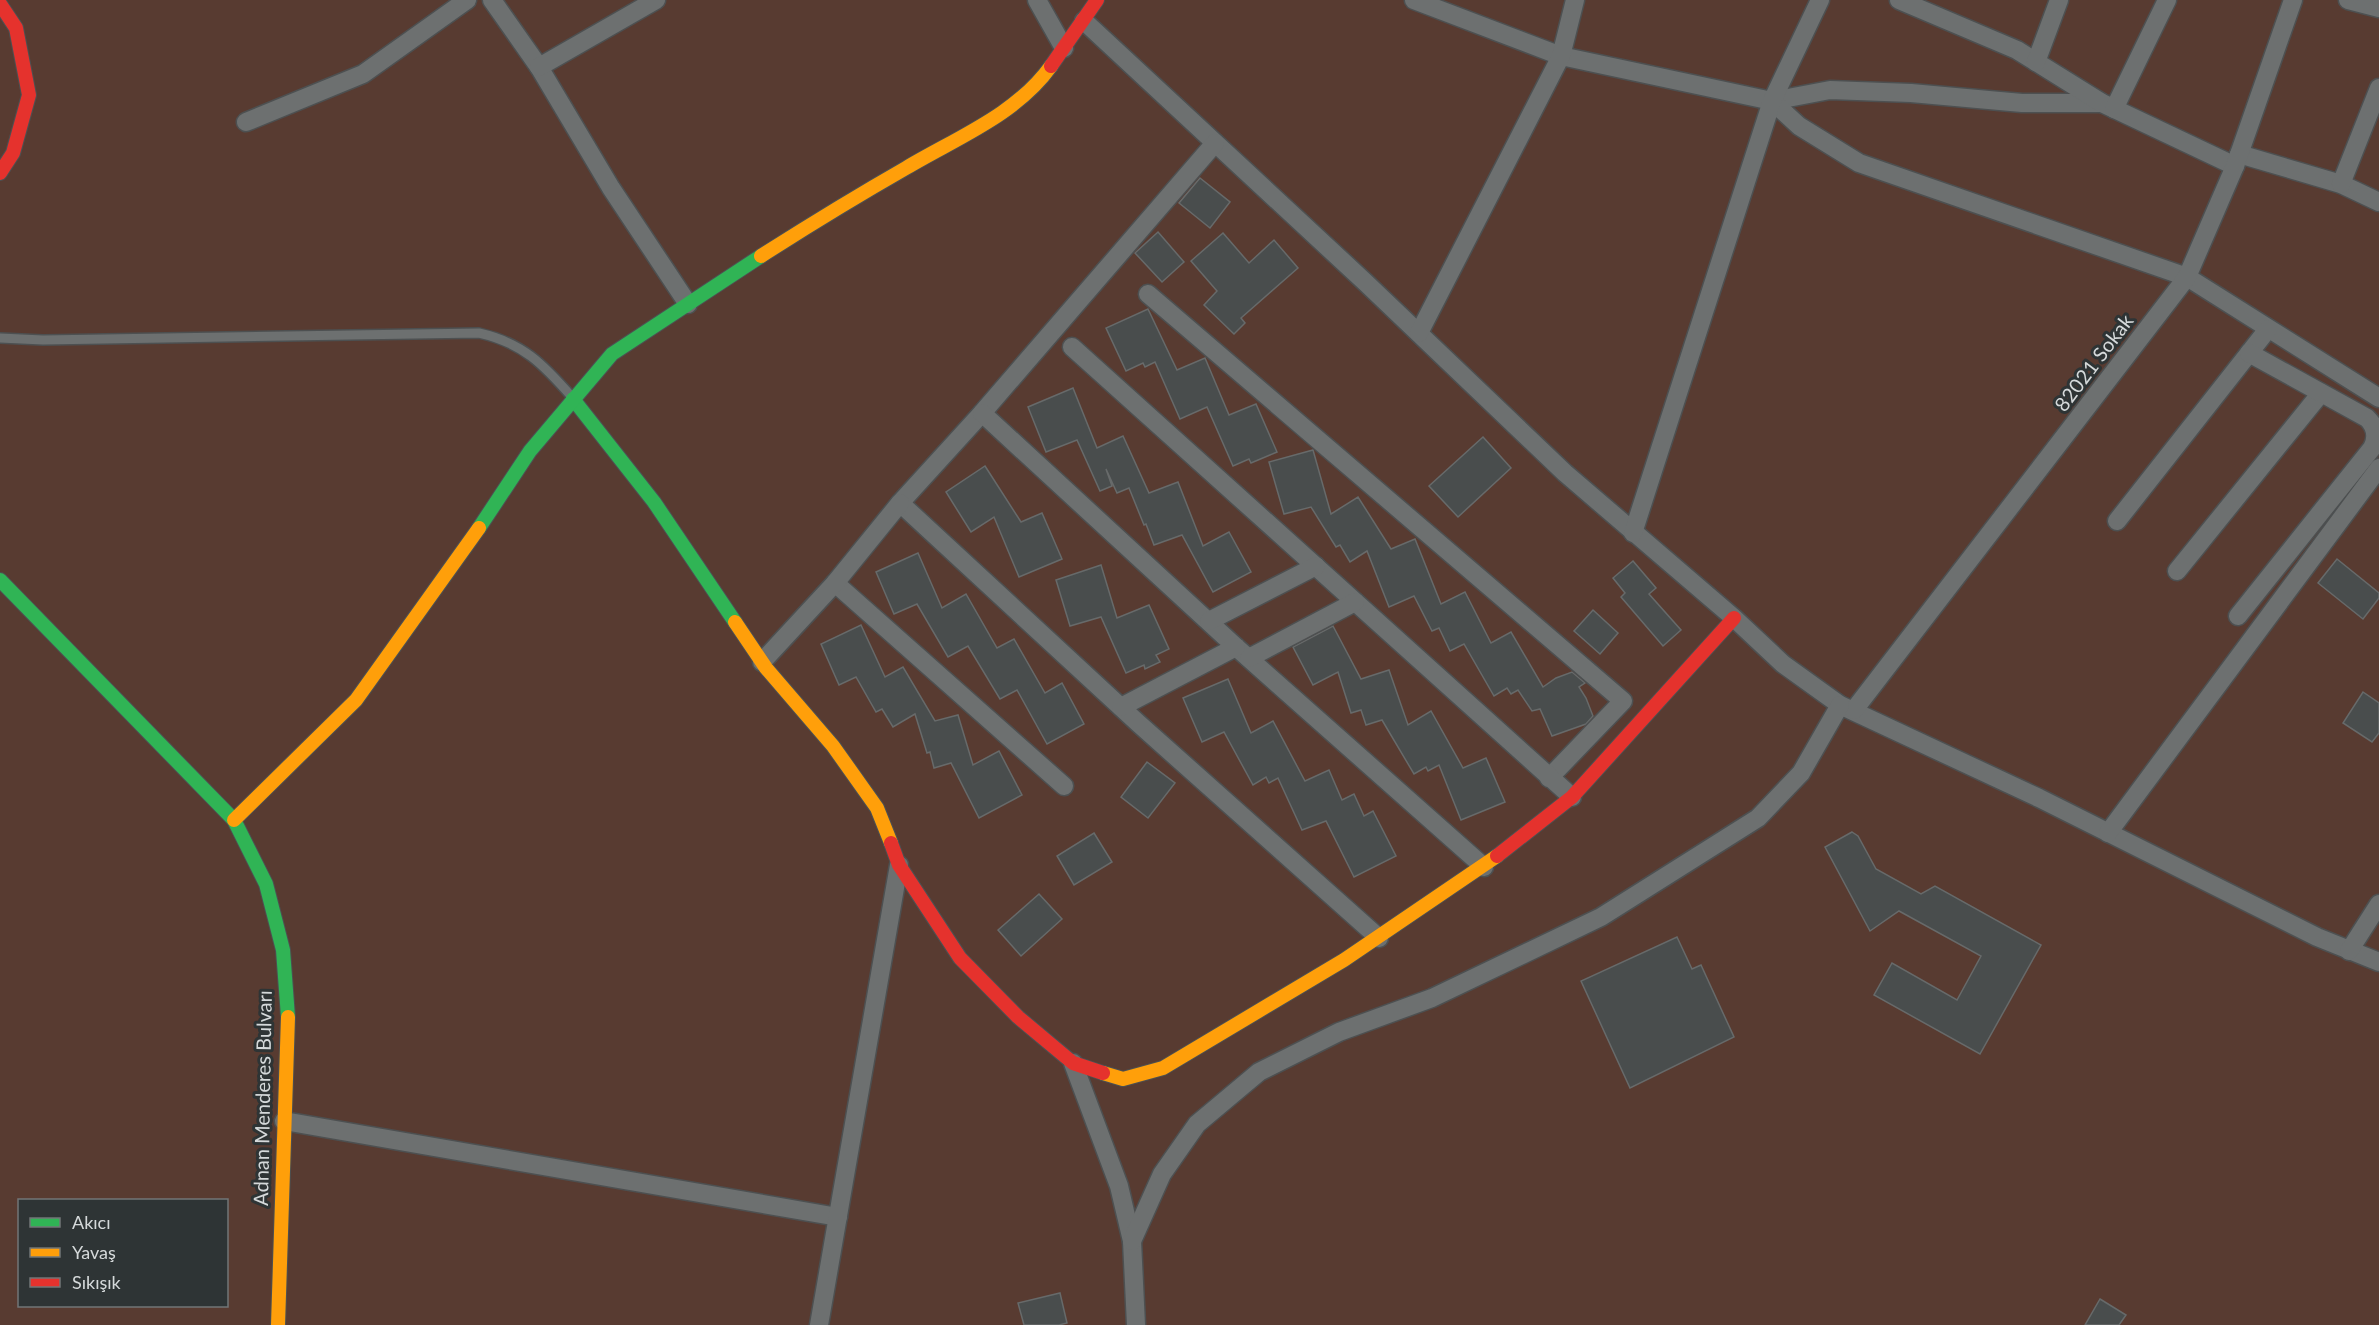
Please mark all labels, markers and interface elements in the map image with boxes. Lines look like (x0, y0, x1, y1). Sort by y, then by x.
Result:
street label: 82021 Sokak (2049, 308, 2138, 416)
street label: Adnan Menderes Bulvarı (248, 990, 276, 1206)
legend (18, 1199, 228, 1307)
text: Akıcı (72, 1211, 111, 1233)
text: Yavaş (72, 1241, 116, 1263)
text: Sıkışık (72, 1271, 122, 1293)

